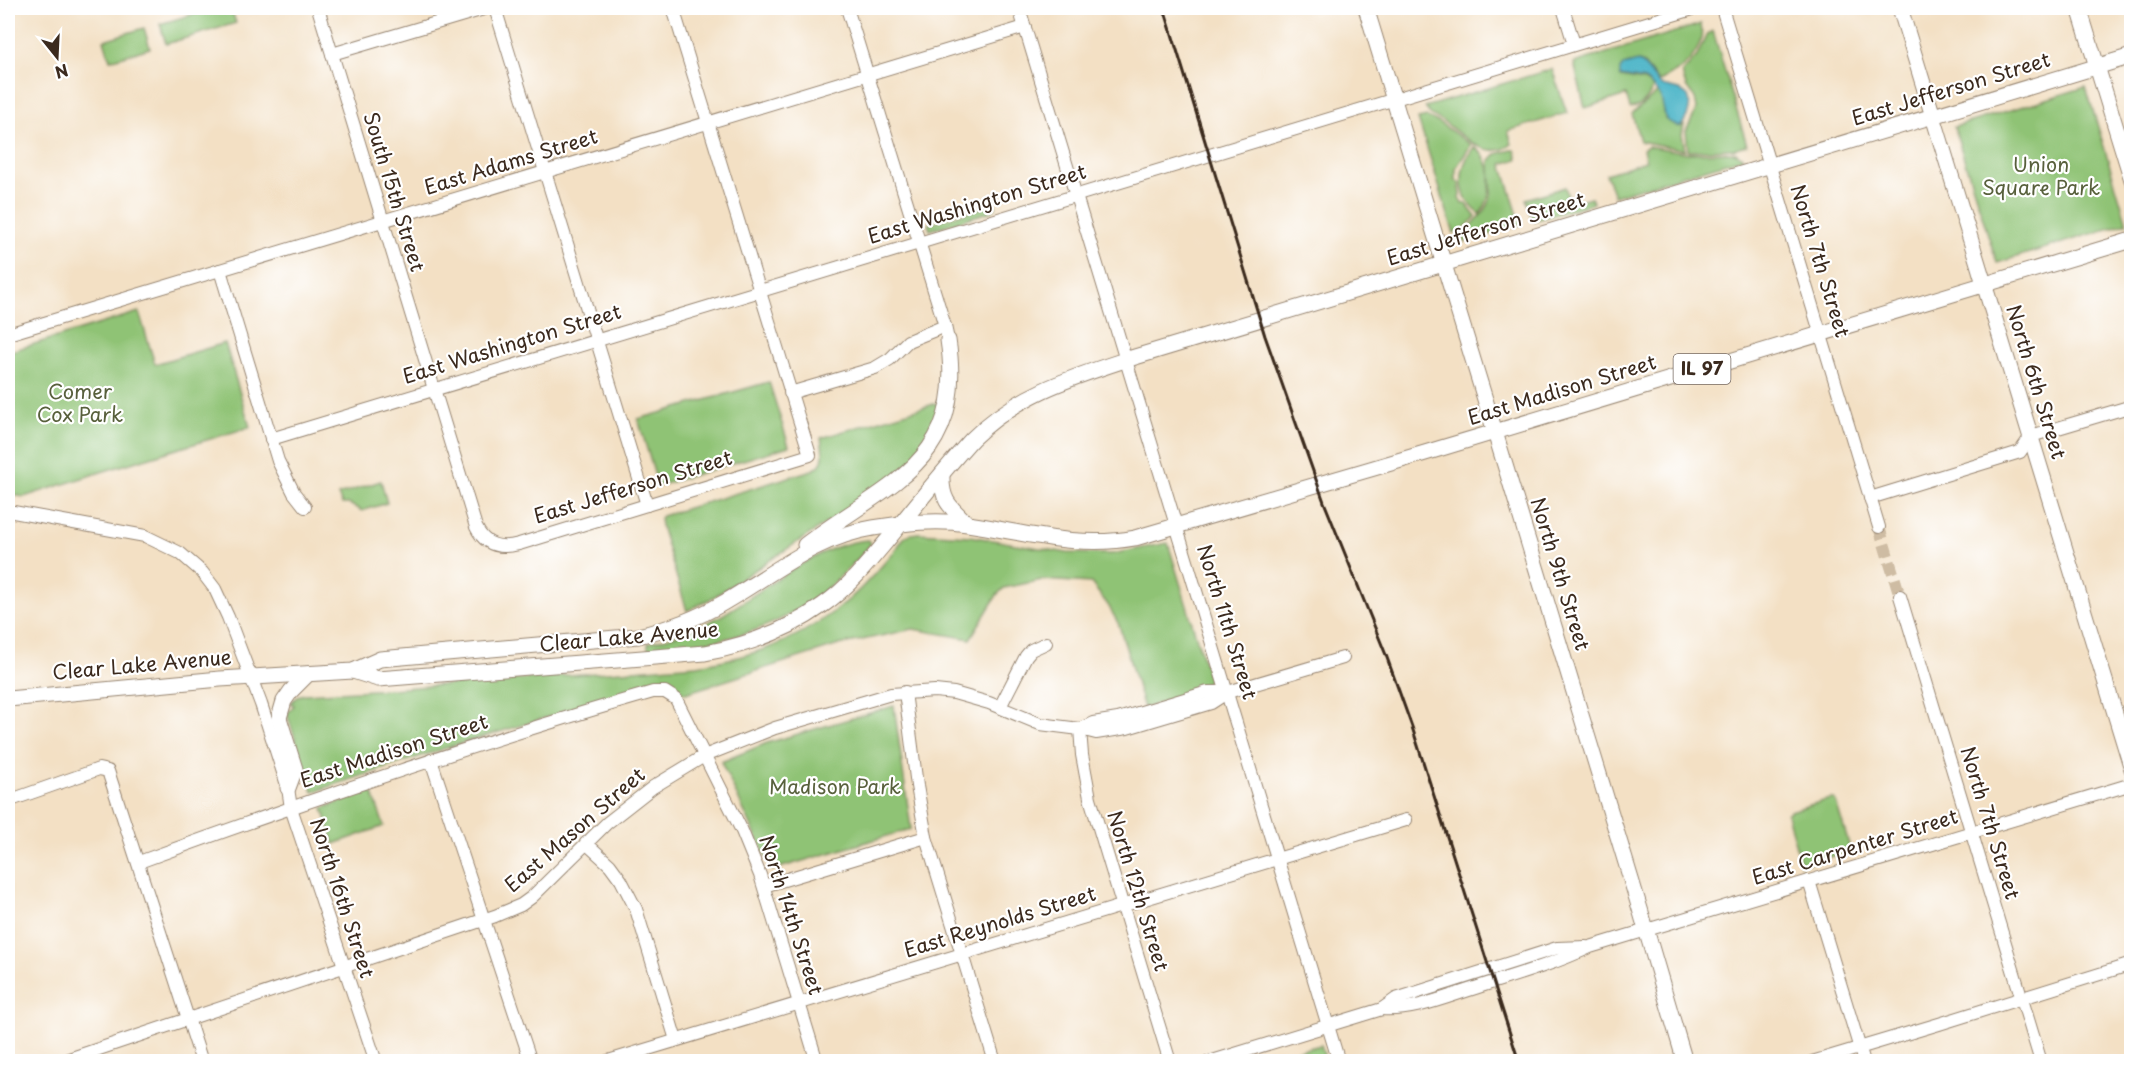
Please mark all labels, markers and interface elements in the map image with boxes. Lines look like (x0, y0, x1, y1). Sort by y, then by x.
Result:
north arrow (27, 27, 87, 87)
street label: East Jefferson Street (1848, 44, 2054, 133)
text: N (52, 59, 72, 86)
street label: South 15th Street (356, 108, 434, 275)
street label: East Adams Street (420, 120, 601, 202)
park label: Union Square Park (1982, 149, 2100, 202)
street label: East Washington Street (864, 155, 1090, 251)
street label: North 7th Street (1783, 181, 1858, 341)
street label: East Jefferson Street (1383, 184, 1589, 273)
street label: East Washington Street (399, 295, 625, 391)
street label: North 6th Street (1999, 301, 2075, 463)
street label: East Madison Street (1464, 346, 1660, 432)
road number: IL 97 (1674, 354, 1730, 384)
park label: Comer Cox Park (37, 376, 123, 429)
street label: East Jefferson Street (530, 442, 736, 531)
street label: North 9th Street (1523, 494, 1598, 654)
street label: North 11th Street (1190, 541, 1266, 703)
street label: Clear Lake Avenue (538, 613, 720, 659)
street label: Clear Lake Avenue (51, 641, 233, 687)
street label: East Madison Street (296, 706, 491, 795)
street label: North 7th Street (1953, 743, 2028, 903)
street label: East Mason Street (498, 760, 651, 899)
park label: Madison Park (769, 771, 901, 801)
street label: East Carpenter Street (1748, 800, 1961, 892)
street label: North 12th Street (1100, 807, 1178, 975)
street label: North 16th Street (303, 814, 383, 982)
street label: North 14th Street (752, 831, 832, 998)
street label: East Reynolds Street (900, 878, 1099, 965)

